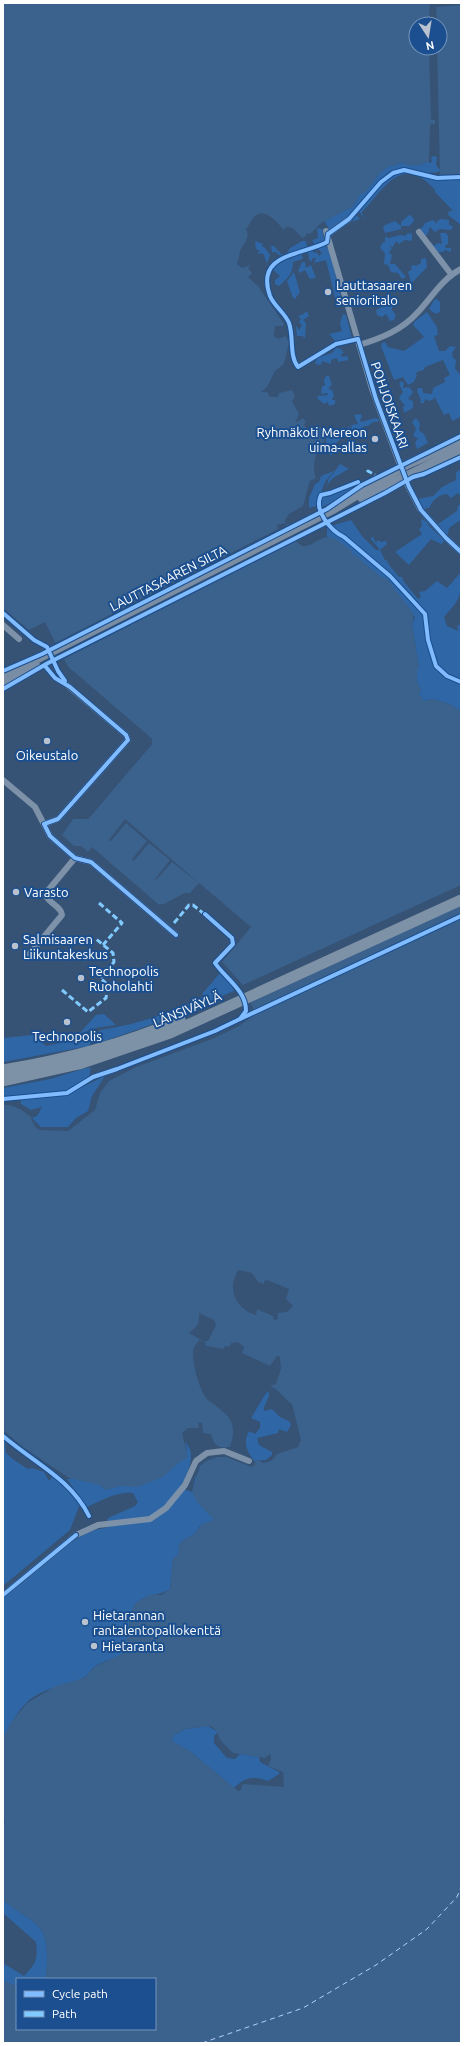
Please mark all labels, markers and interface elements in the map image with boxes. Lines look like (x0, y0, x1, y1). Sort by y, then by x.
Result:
north arrow (408, 16, 448, 56)
text: N (425, 39, 435, 53)
place label: Lauttasaaren senioritalo (336, 278, 412, 307)
marker: Lauttasaaren senioritalo (323, 287, 333, 297)
street label: POHJOISKAARI (369, 360, 411, 450)
place label: Ryhmäkoti Mereon uima-allas (257, 425, 367, 454)
marker: Ryhmäkoti Mereon uima-allas (370, 434, 380, 444)
street label: LAUTTASAAREN SILTA (107, 542, 229, 614)
marker: Oikeustalo (42, 736, 52, 746)
place label: Oikeustalo (16, 748, 78, 762)
place label: Varasto (24, 885, 69, 899)
marker: Varasto (11, 887, 21, 897)
place label: Salmisaaren Liikuntakeskus (23, 932, 108, 961)
marker: Salmisaaren Liikuntakeskus (10, 941, 20, 951)
place label: Technopolis Ruoholahti (89, 964, 159, 993)
marker: Technopolis Ruoholahti (76, 973, 86, 983)
street label: LÄNSIVÄYLÄ (150, 987, 224, 1030)
marker: Technopolis (62, 1017, 72, 1027)
place label: Technopolis (32, 1029, 102, 1043)
place label: Hietarannan rantalentopallokenttä (93, 1608, 221, 1637)
marker: Hietarannan rantalentopallokenttä (80, 1617, 90, 1627)
place label: Hietaranta (102, 1639, 164, 1653)
marker: Hietaranta (89, 1641, 99, 1651)
legend (16, 1978, 156, 2030)
text: Cycle path (52, 1987, 108, 2000)
text: Path (52, 2007, 77, 2020)

